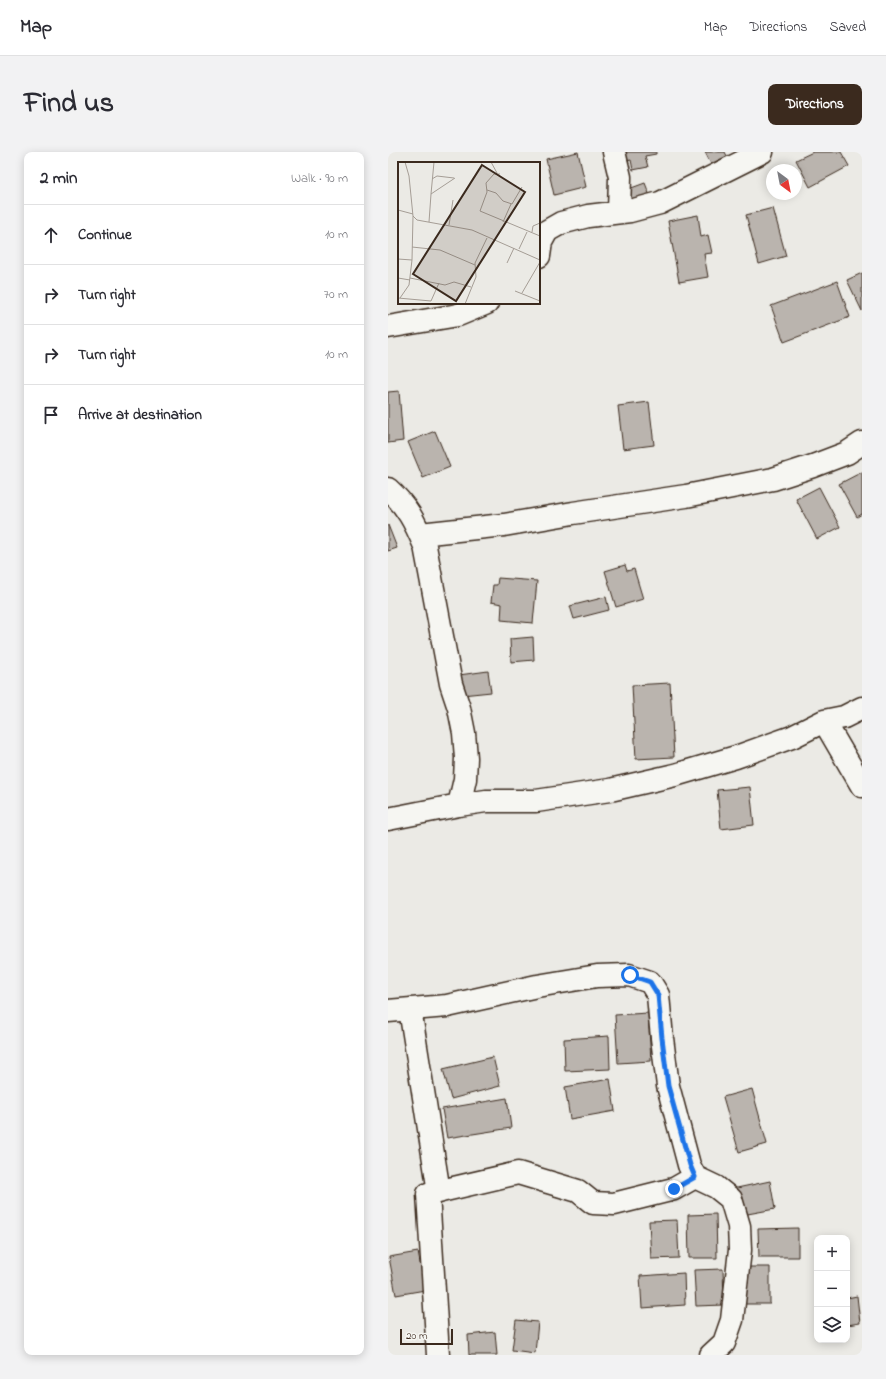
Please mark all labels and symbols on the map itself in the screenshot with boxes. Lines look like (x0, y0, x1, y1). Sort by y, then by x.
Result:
inset map (398, 162, 540, 304)
north arrow (766, 164, 802, 200)
route start (621, 966, 639, 984)
route end (665, 1180, 683, 1198)
scale bar (400, 1327, 453, 1346)

